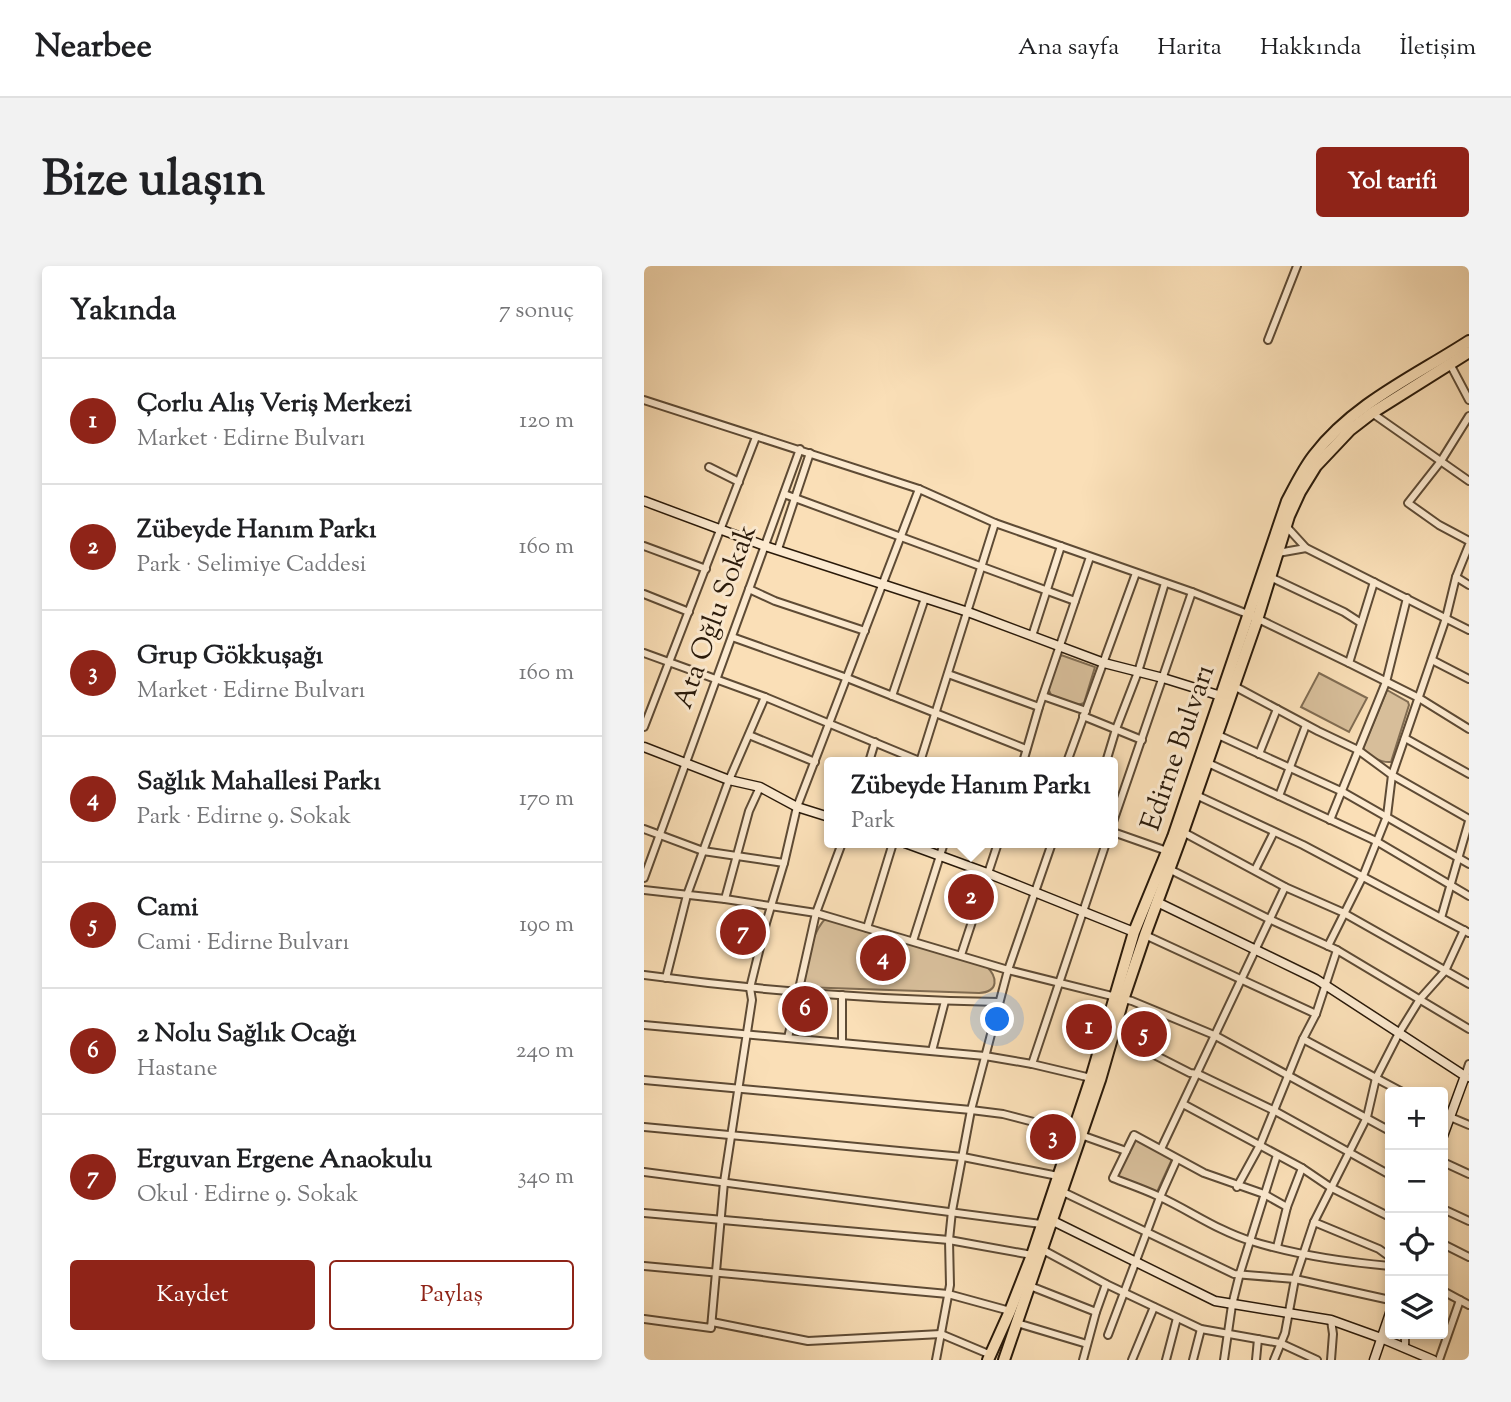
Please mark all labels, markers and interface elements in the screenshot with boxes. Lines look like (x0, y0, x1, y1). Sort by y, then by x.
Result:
text: Nearbee (35, 24, 152, 72)
text: Ana sayfa (1018, 31, 1119, 65)
text: Harita (1157, 31, 1222, 65)
text: Hakkında (1260, 31, 1361, 65)
text: İletişim (1399, 31, 1476, 65)
text: Bize ulaşın (42, 147, 265, 217)
button: Yol tarifi (1316, 147, 1469, 217)
text: Yakında (70, 290, 176, 333)
text: 7 sonuç (499, 295, 574, 328)
text: Çorlu Alış Veriş Merkezi (137, 386, 412, 423)
text: 1 (89, 405, 97, 438)
text: 120 m (519, 405, 574, 438)
text: Market · Edirne Bulvarı (137, 423, 365, 456)
text: Zübeyde Hanım Parkı (137, 512, 376, 549)
street label: Ata Oğlu Sokak (664, 519, 768, 715)
text: 2 (88, 531, 98, 564)
text: 160 m (519, 531, 574, 564)
text: Park · Selimiye Caddesi (137, 549, 366, 582)
text: Grup Gökkuşağı (137, 638, 323, 675)
text: 3 (88, 657, 98, 690)
text: 160 m (519, 657, 574, 690)
street label: Edirne Bulvarı (1132, 660, 1226, 836)
text: Market · Edirne Bulvarı (137, 675, 365, 708)
popup (824, 757, 1118, 848)
text: Sağlık Mahallesi Parkı (137, 764, 381, 801)
text: Zübeyde Hanım Parkı (851, 768, 1091, 805)
text: 4 (87, 783, 99, 816)
text: 170 m (519, 783, 574, 816)
text: Park · Edirne 9. Sokak (137, 801, 351, 834)
text: Park (851, 805, 895, 838)
pin: 2 (948, 871, 994, 923)
text: Cami (137, 890, 198, 927)
pin: 7 (720, 906, 766, 958)
text: 5 (89, 909, 97, 942)
text: 190 m (519, 909, 574, 942)
text: Cami · Edirne Bulvarı (137, 927, 349, 960)
pin: 4 (860, 932, 906, 984)
pin: 6 (782, 983, 828, 1035)
pin: 1 (1066, 1001, 1112, 1053)
your location (980, 1002, 1014, 1036)
pin: 5 (1121, 1008, 1167, 1060)
text: 2 Nolu Sağlık Ocağı (137, 1016, 356, 1053)
text: 6 (87, 1035, 99, 1068)
text: 240 m (516, 1035, 574, 1068)
text: Hastane (137, 1053, 217, 1086)
map controls (1385, 1087, 1448, 1339)
button: + (1385, 1087, 1448, 1150)
pin: 3 (1030, 1111, 1076, 1163)
text: Erguvan Ergene Anaokulu (137, 1142, 432, 1179)
button: − (1385, 1150, 1448, 1213)
text: 7 (87, 1161, 99, 1194)
text: 340 m (517, 1161, 574, 1194)
text: Okul · Edirne 9. Sokak (137, 1179, 359, 1212)
button: locate (1385, 1213, 1448, 1276)
button: Kaydet (70, 1260, 315, 1330)
button: Paylaş (329, 1260, 574, 1330)
button: layers (1385, 1276, 1448, 1339)

